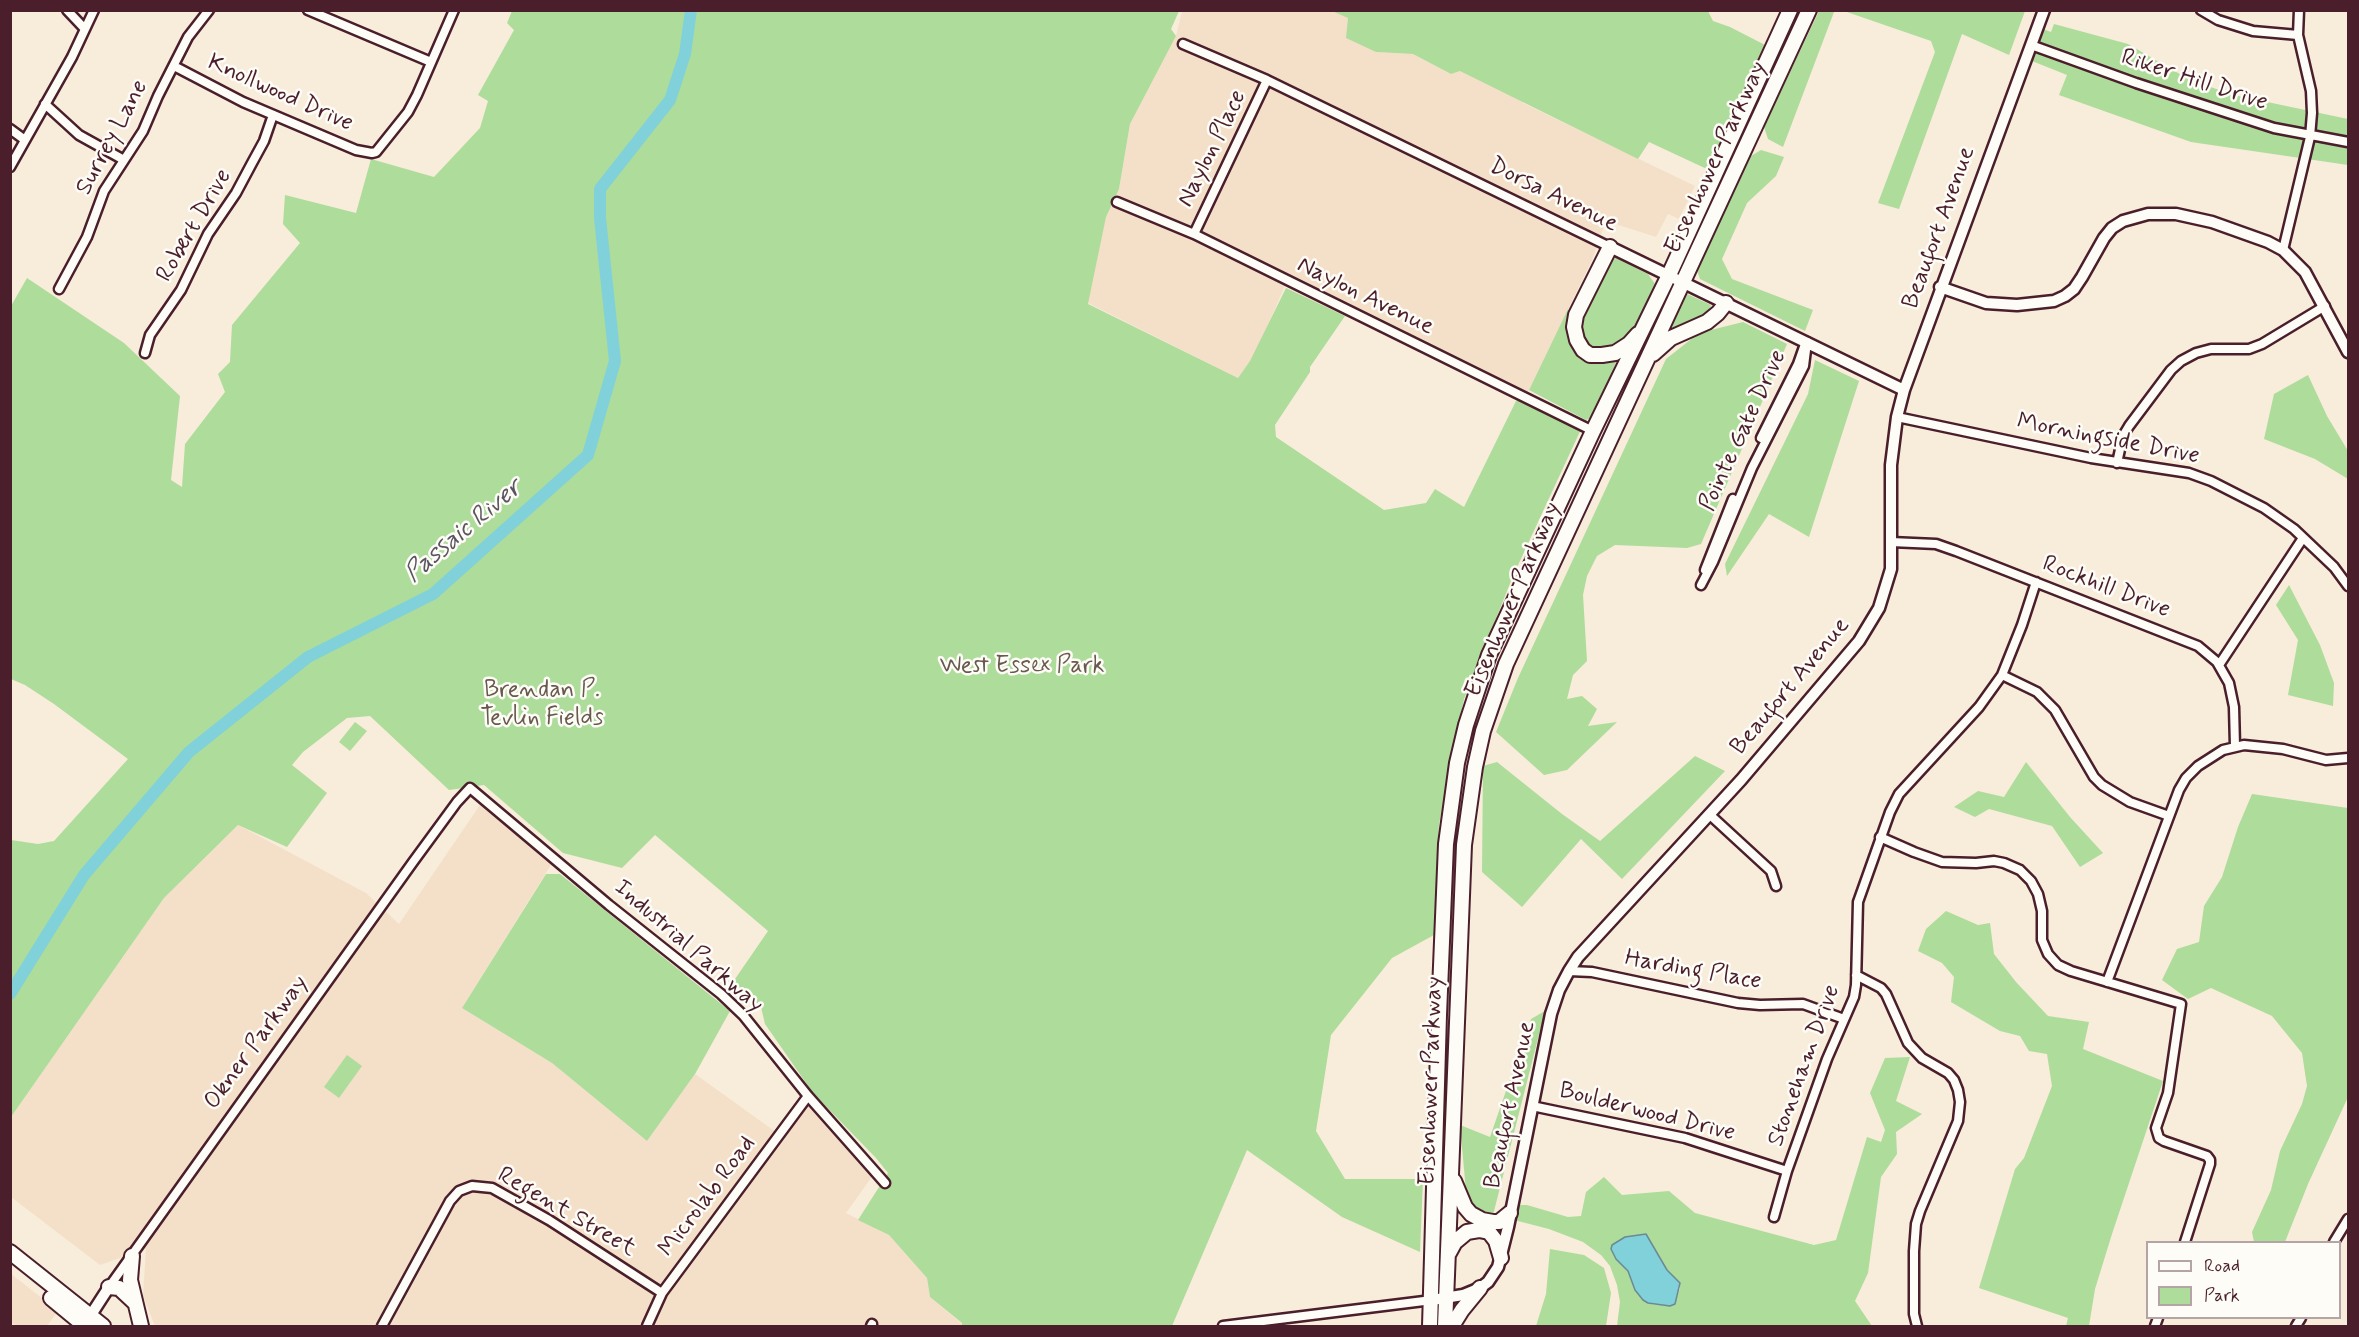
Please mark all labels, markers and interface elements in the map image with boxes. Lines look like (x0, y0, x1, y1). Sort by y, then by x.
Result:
street label: Riker Hill Drive (2117, 44, 2271, 118)
street label: Knollwood Drive (203, 49, 357, 139)
street label: Eisenhower Parkway (1660, 57, 1774, 259)
street label: Surrey Lane (71, 76, 155, 200)
street label: Naylon Place (1172, 86, 1254, 212)
street label: Beaufort Avenue (1897, 143, 1983, 313)
street label: Dorsa Avenue (1484, 152, 1622, 240)
street label: Robert Drive (151, 164, 239, 288)
street label: Naylon Avenue (1292, 251, 1438, 343)
street label: Pointe Gate Drive (1694, 346, 1794, 516)
street label: Morningside Drive (2014, 408, 2202, 472)
water label: Passaic River (399, 474, 529, 590)
street label: Eisenhower Parkway (1460, 498, 1568, 702)
street label: Rockhill Drive (2038, 550, 2174, 626)
street label: Beaufort Avenue (1725, 612, 1857, 762)
park label: West Essex Park (940, 653, 1104, 681)
park label: Brendan P. Tevlin Fields (480, 677, 604, 733)
street label: Industrial Parkway (607, 874, 769, 1020)
street label: Harding Place (1622, 945, 1764, 997)
street label: Okner Parkway (199, 970, 315, 1116)
street label: Eisenhower Parkway (1414, 976, 1450, 1186)
street label: Stoneham Drive (1762, 981, 1848, 1151)
street label: Beaufort Avenue (1479, 1019, 1543, 1191)
street label: Boulderwood Drive (1556, 1077, 1738, 1149)
street label: Microlab Road (653, 1131, 763, 1263)
street label: Regent Street (492, 1162, 640, 1264)
legend (2146, 1241, 2341, 1319)
text: Road (2204, 1254, 2240, 1278)
text: Park (2204, 1284, 2240, 1308)

